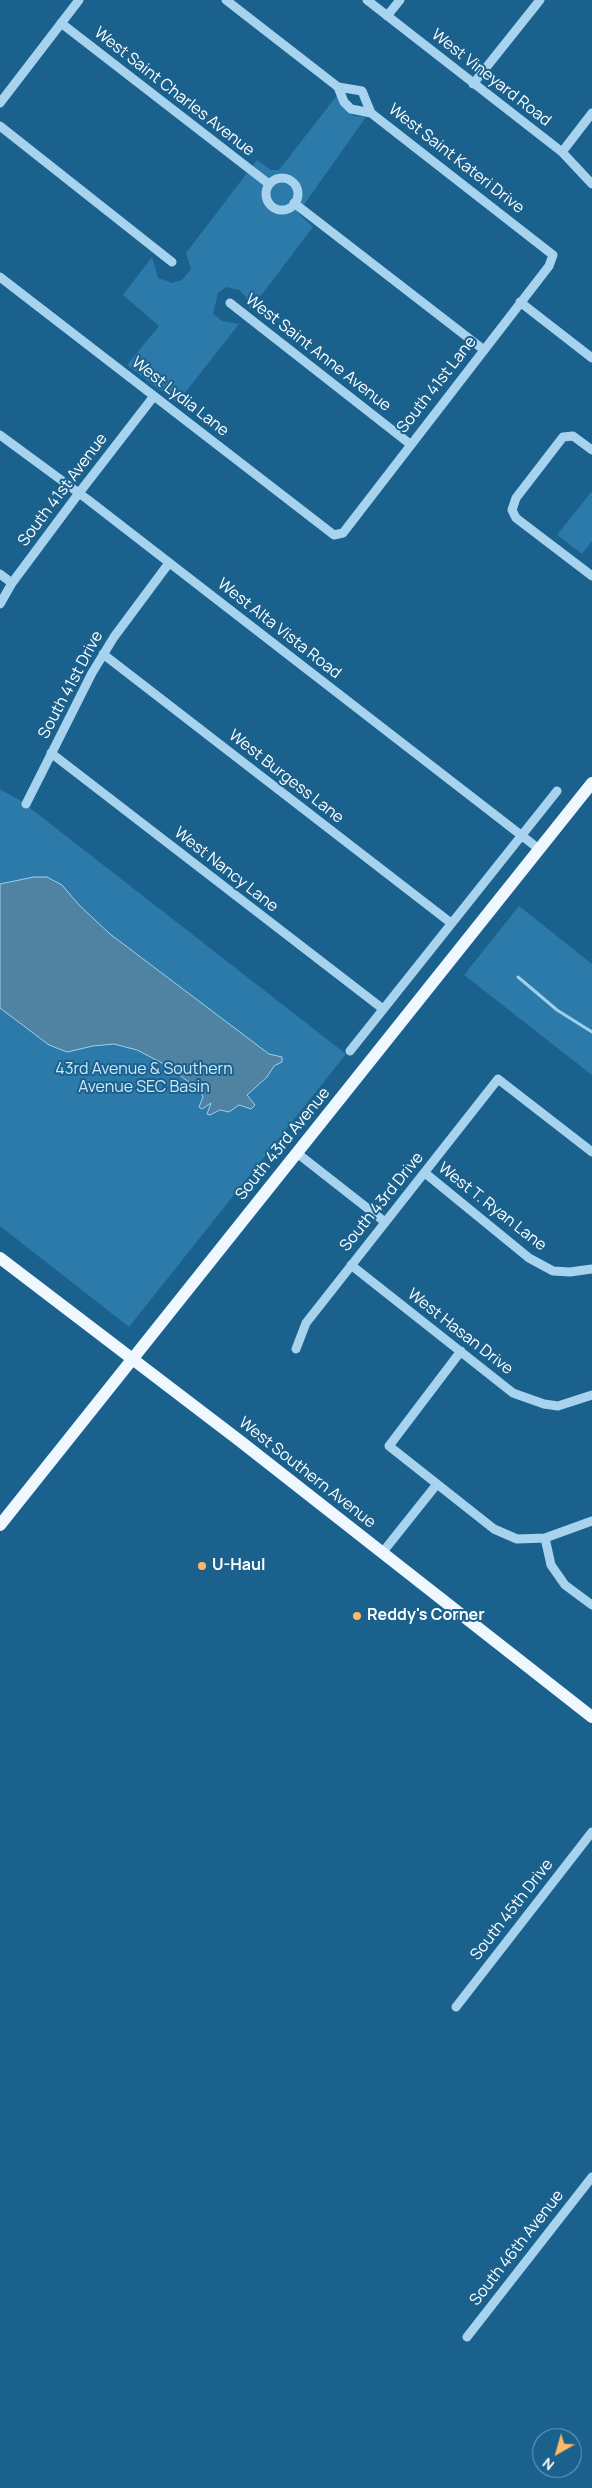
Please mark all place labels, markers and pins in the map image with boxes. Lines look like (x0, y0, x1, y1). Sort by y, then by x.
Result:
place label: U-Haul (212, 1556, 265, 1576)
marker: U-Haul (196, 1560, 208, 1572)
place label: Reddy's Corner (367, 1606, 485, 1626)
marker: Reddy's Corner (351, 1610, 363, 1622)

